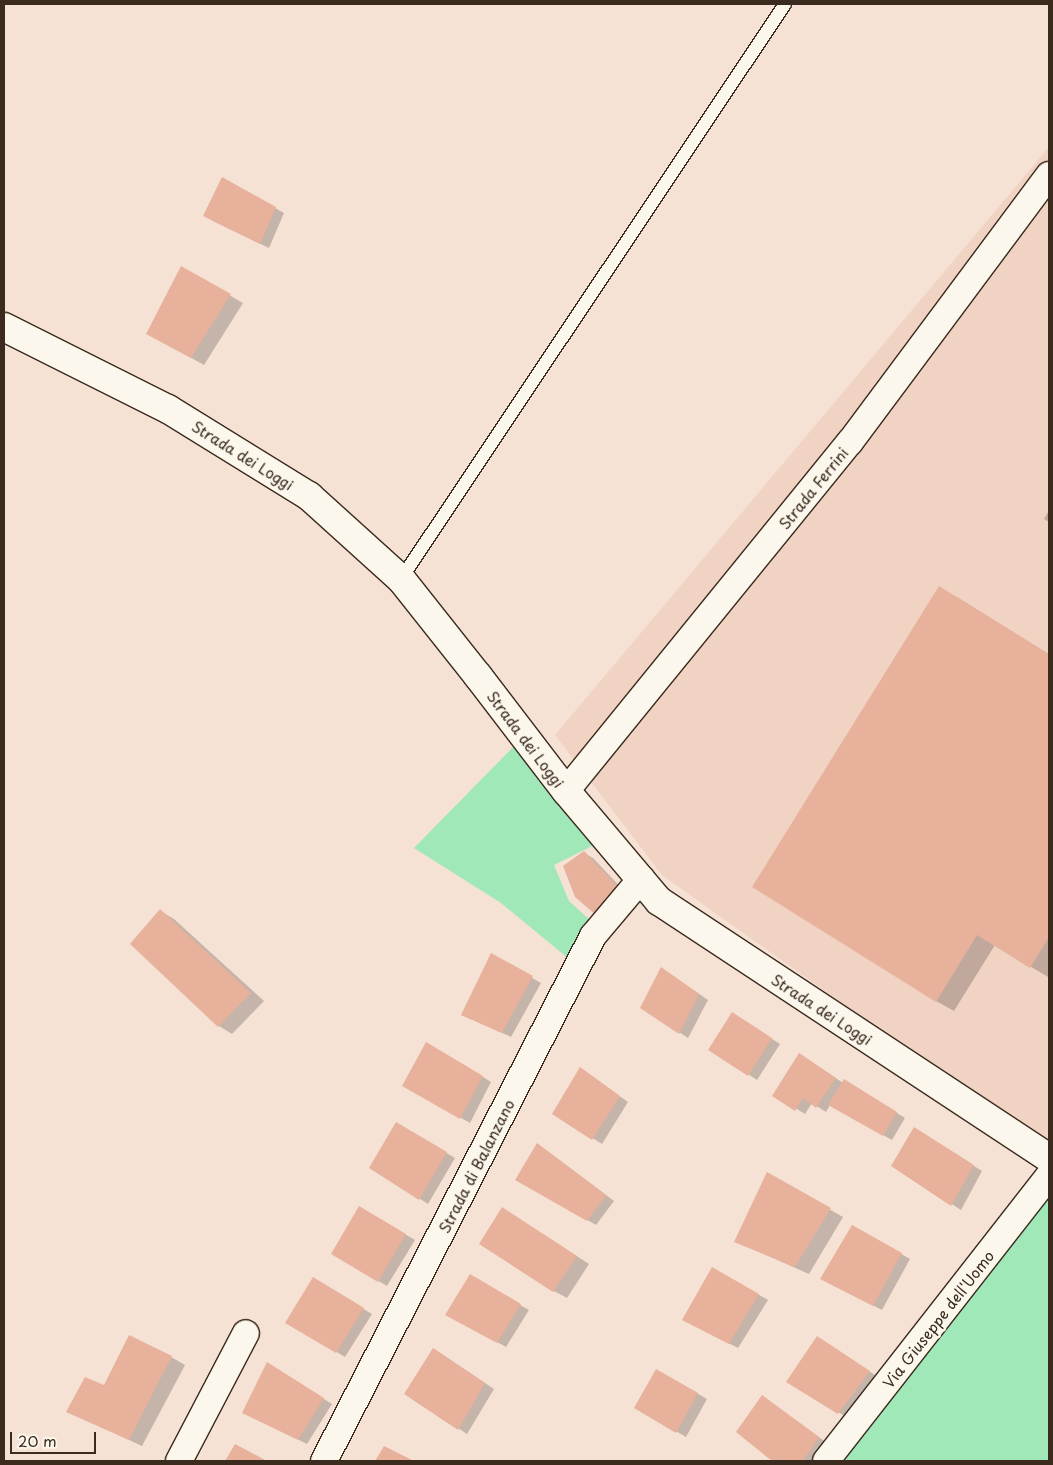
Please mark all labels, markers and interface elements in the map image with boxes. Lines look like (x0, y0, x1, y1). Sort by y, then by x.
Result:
street label: Strada dei Loggi (188, 416, 298, 494)
street label: Strada Ferrini (774, 443, 852, 533)
street label: Strada dei Loggi (484, 687, 568, 791)
street label: Strada dei Loggi (768, 970, 876, 1048)
street label: Strada di Balanzano (434, 1096, 518, 1236)
street label: Via Giuseppe dell'Uomo (879, 1247, 997, 1391)
scale bar (12, 1422, 99, 1454)
text: 20 m (18, 1429, 57, 1452)

